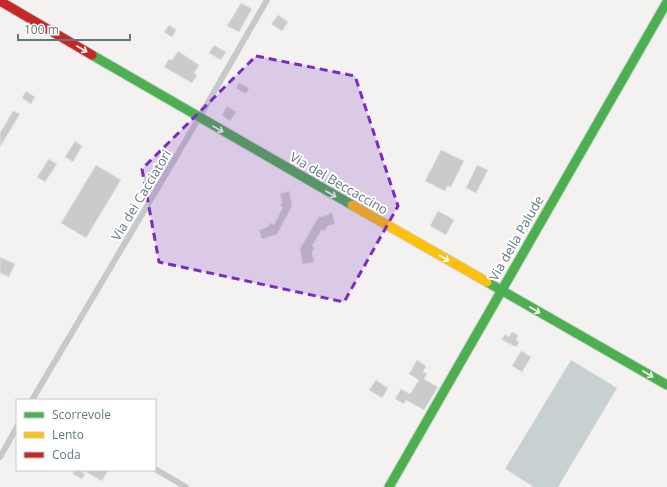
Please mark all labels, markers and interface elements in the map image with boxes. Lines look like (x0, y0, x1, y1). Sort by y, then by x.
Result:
scale bar (18, 16, 130, 42)
text: 100 m (24, 21, 59, 38)
one-way arrow (76, 46, 88, 54)
one-way arrow (212, 125, 224, 133)
street label: Via dei Cacciatori (107, 146, 175, 244)
street label: Via del Beccaccino (287, 148, 391, 218)
one-way arrow (325, 190, 337, 198)
street label: Via della Palude (484, 192, 548, 284)
one-way arrow (438, 255, 450, 263)
one-way arrow (529, 307, 541, 315)
one-way arrow (642, 371, 654, 379)
legend (16, 399, 156, 471)
text: Scorrevole (52, 406, 111, 423)
text: Lento (52, 426, 84, 443)
text: Coda (52, 446, 81, 463)

